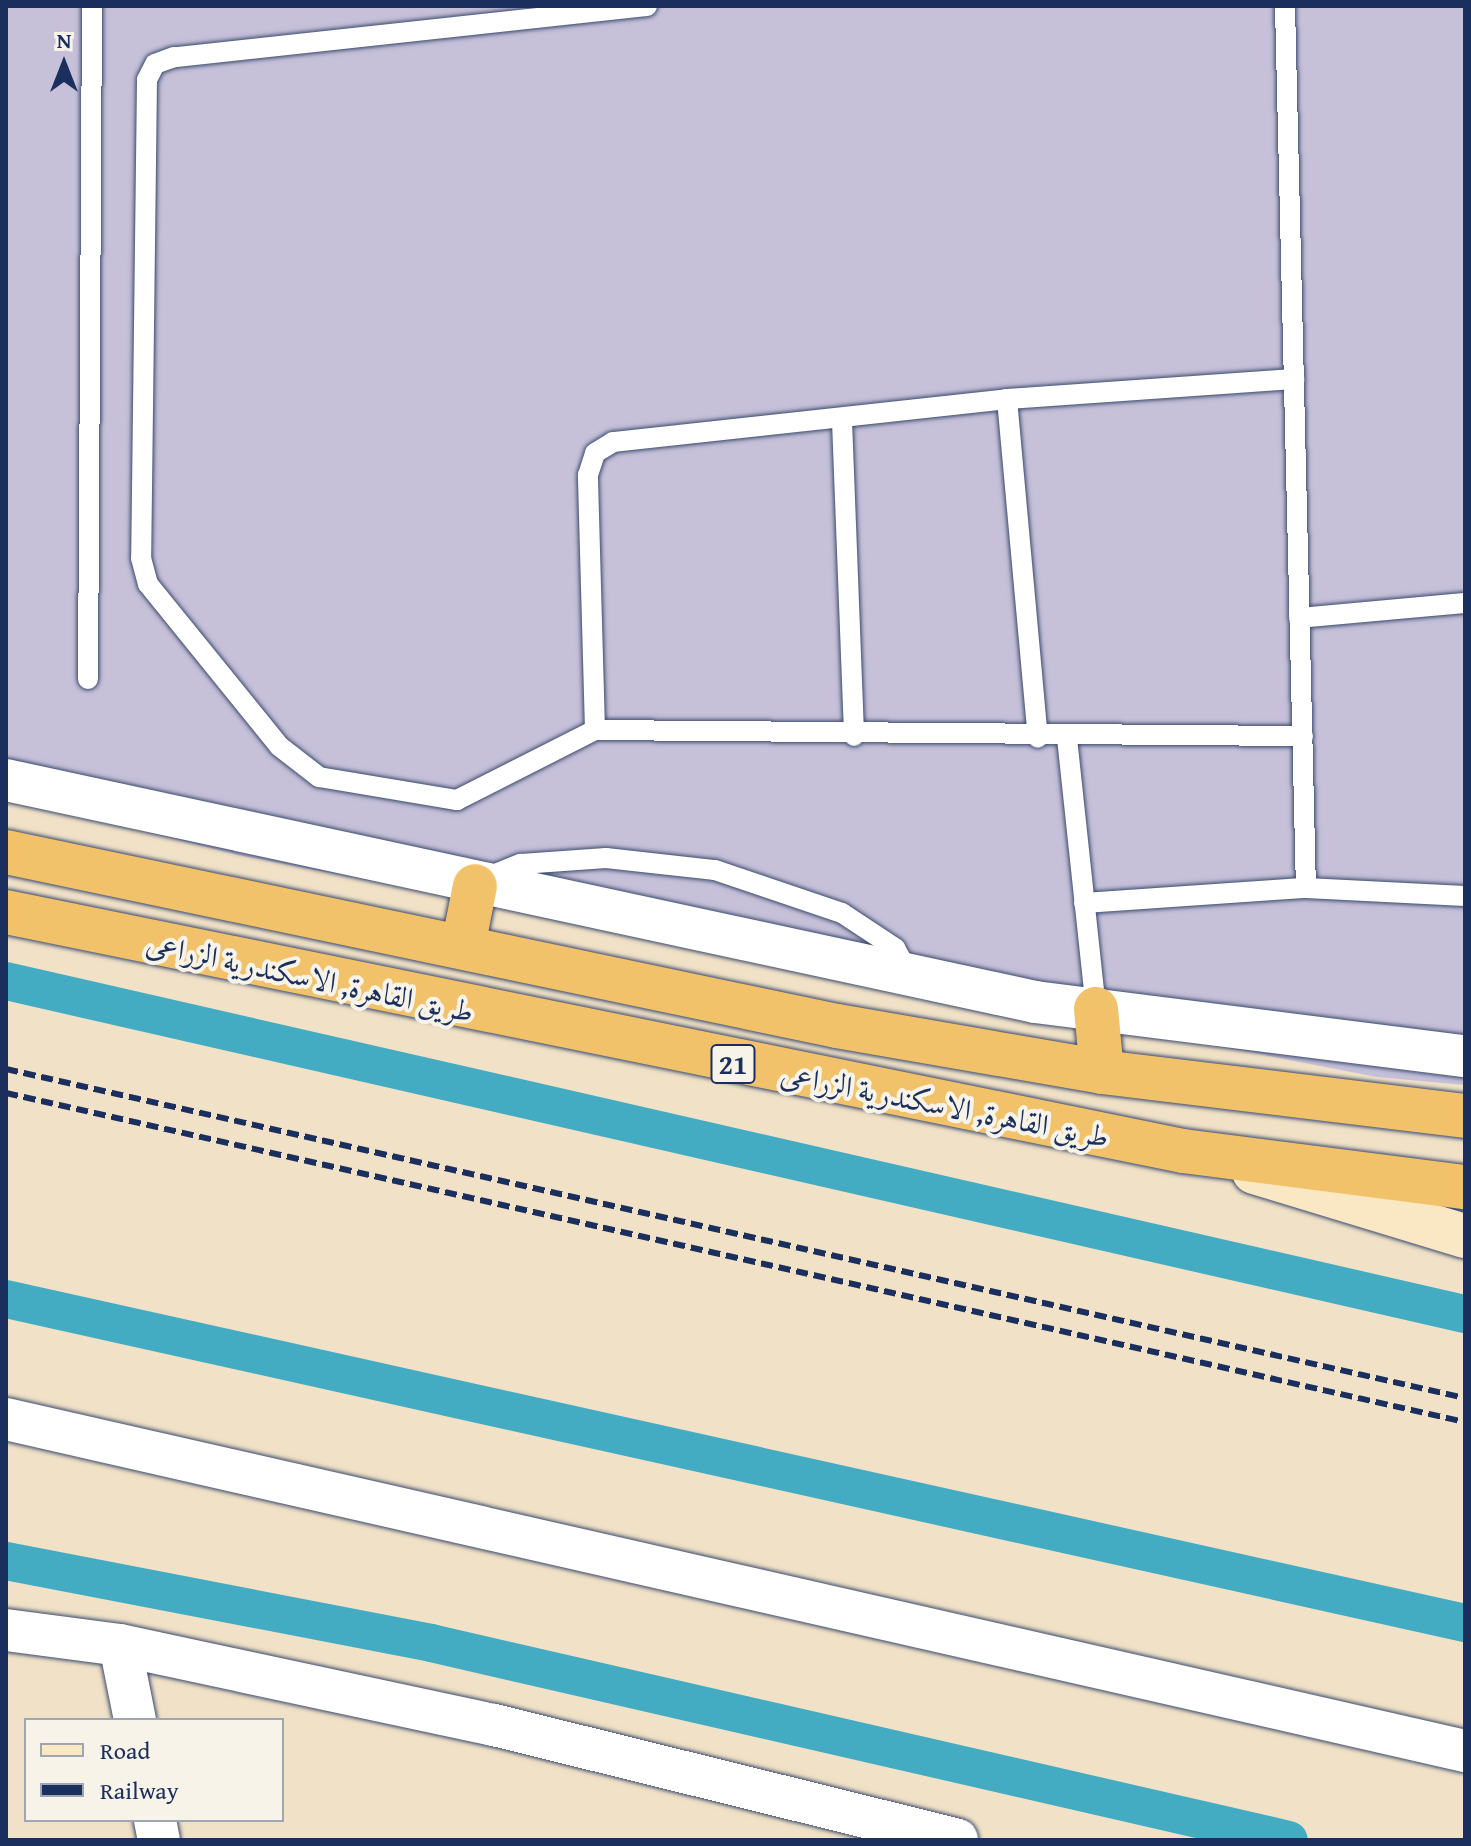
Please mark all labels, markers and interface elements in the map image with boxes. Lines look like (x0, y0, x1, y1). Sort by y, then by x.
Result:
north arrow (24, 24, 104, 104)
text: N (57, 24, 71, 56)
street label: طريق القاهرة, الاسكندرية الزراعى (143, 925, 477, 1029)
road number: 21 (709, 1040, 757, 1088)
street label: طريق القاهرة, الاسكندرية الزراعى (778, 1055, 1112, 1155)
legend (24, 1718, 284, 1822)
text: Road (100, 1733, 150, 1768)
text: Railway (100, 1773, 179, 1808)

